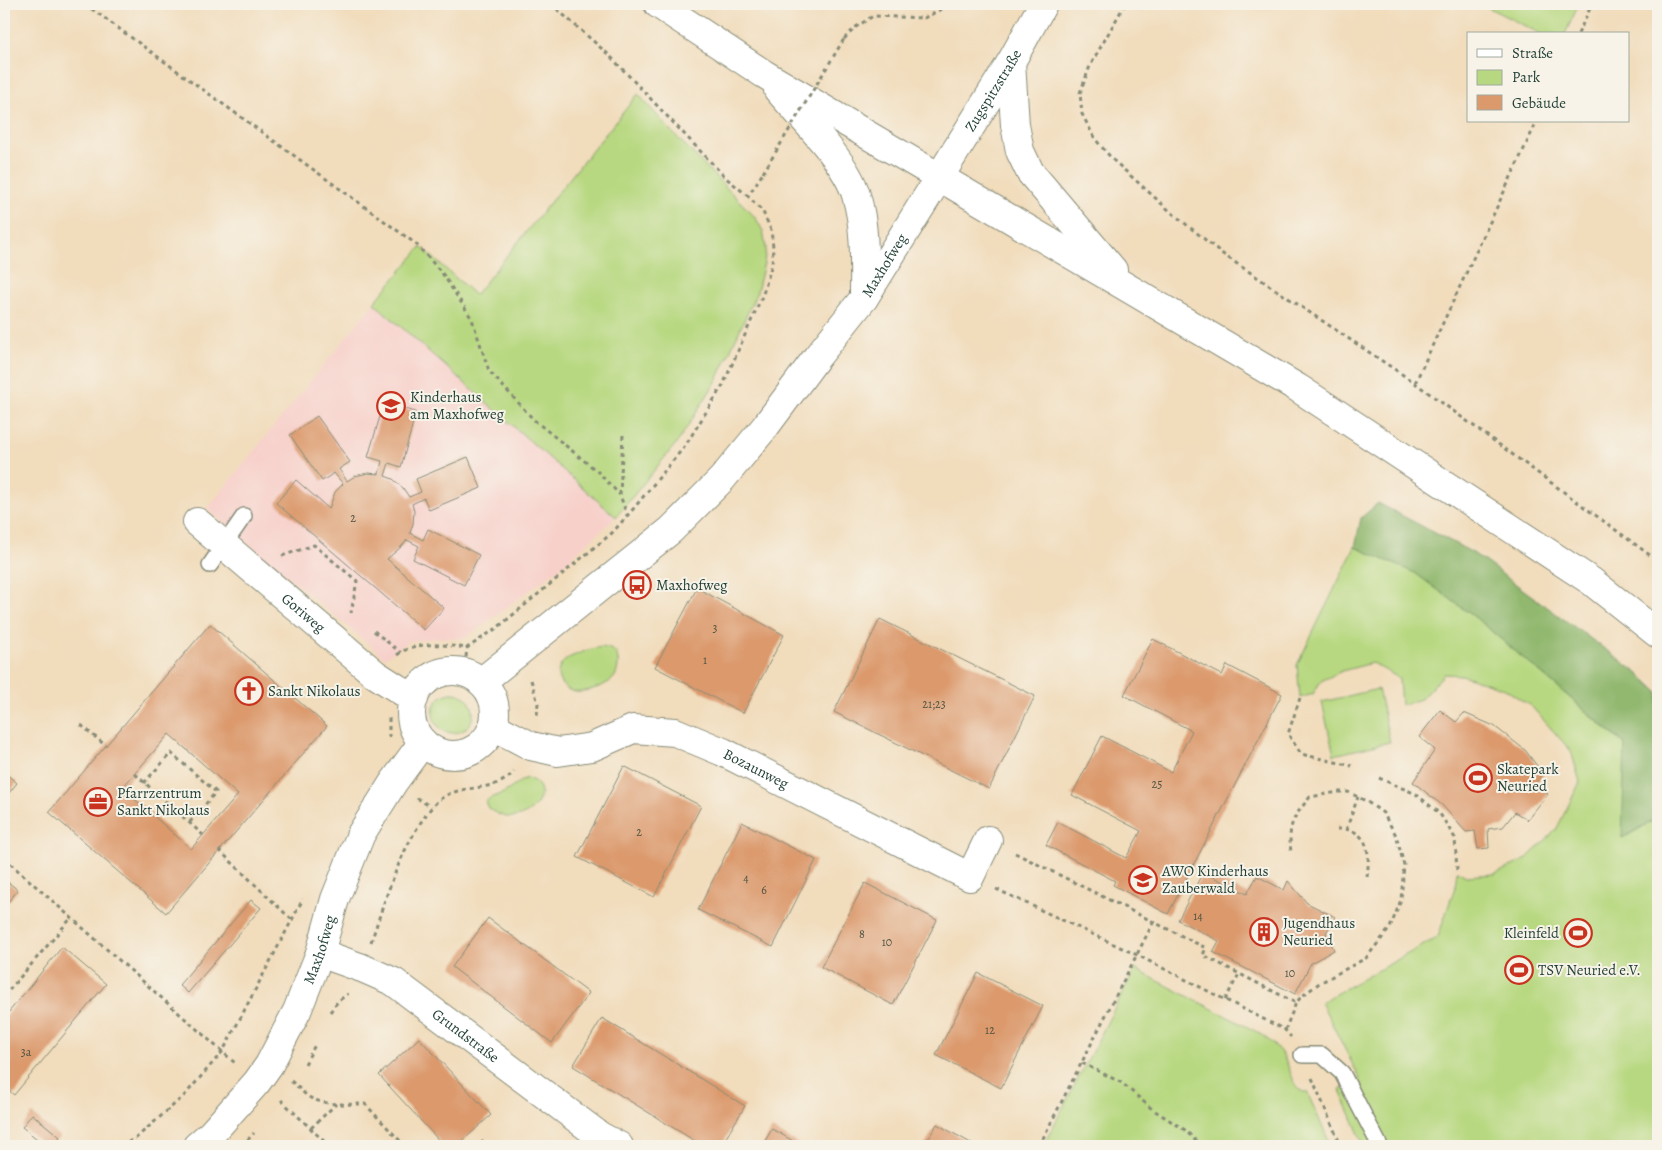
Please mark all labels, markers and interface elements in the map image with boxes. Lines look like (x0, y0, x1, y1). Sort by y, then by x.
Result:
legend (1467, 32, 1630, 122)
text: Straße (1512, 43, 1553, 63)
street label: Zugspitzstraße (960, 46, 1026, 135)
text: Park (1512, 67, 1541, 87)
text: Gebäude (1512, 93, 1566, 113)
street label: Maxhofweg (857, 229, 912, 301)
place label: Kinderhaus am Maxhofweg (410, 387, 504, 424)
school or university icon: Kinderhaus am Maxhofweg (376, 391, 406, 421)
house number: 2 (350, 510, 356, 526)
bus stop icon: Maxhofweg (622, 570, 652, 600)
place label: Maxhofweg (656, 575, 728, 595)
street label: Goriweg (277, 589, 330, 638)
house number: 3 (713, 620, 718, 636)
house number: 1 (703, 652, 707, 668)
church icon: Sankt Nikolaus (234, 676, 264, 706)
place label: Sankt Nikolaus (268, 681, 361, 701)
house number: 21;23 (922, 696, 946, 712)
street label: Bozaunweg (720, 744, 793, 794)
place label: Skatepark Neuried (1497, 759, 1559, 796)
sports icon: Skatepark Neuried (1463, 763, 1493, 793)
house number: 25 (1152, 776, 1162, 792)
place label: Pfarrzentrum Sankt Nikolaus (117, 783, 210, 820)
office icon: Pfarrzentrum Sankt Nikolaus (83, 787, 113, 817)
house number: 2 (636, 824, 642, 840)
place label: AWO Kinderhaus Zauberwald (1161, 861, 1269, 898)
school or university icon: AWO Kinderhaus Zauberwald (1128, 865, 1158, 895)
house number: 4 (743, 870, 749, 886)
house number: 6 (761, 882, 767, 898)
house number: 14 (1193, 908, 1203, 924)
street label: Maxhofweg (299, 912, 340, 987)
place label: Jugendhaus Neuried (1283, 913, 1355, 950)
building icon: Jugendhaus Neuried (1249, 917, 1279, 947)
sports icon: Kleinfeld (1563, 918, 1593, 948)
place label: Kleinfeld (1504, 923, 1560, 943)
house number: 8 (859, 926, 865, 942)
house number: 10 (882, 934, 892, 950)
sports icon: TSV Neuried e.V. (1504, 955, 1534, 985)
place label: TSV Neuried e.V. (1538, 960, 1641, 980)
house number: 10 (1285, 965, 1295, 981)
street label: Grundstraße (428, 1004, 504, 1067)
house number: 12 (985, 1022, 995, 1038)
house number: 3a (21, 1044, 32, 1060)

